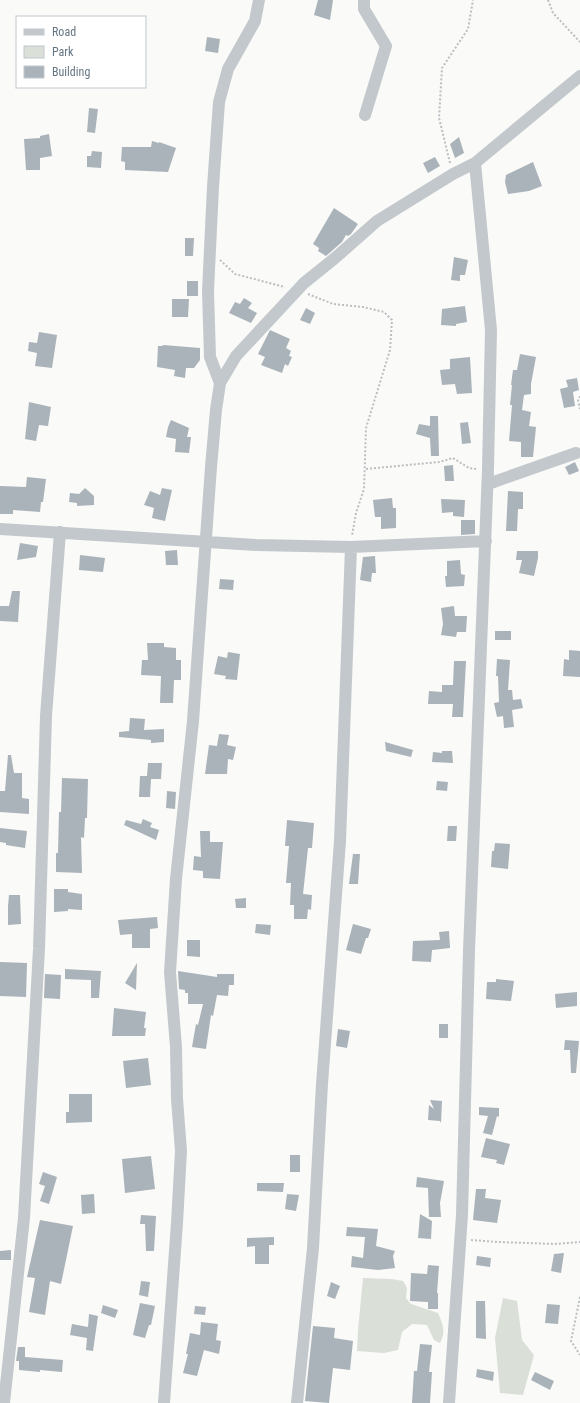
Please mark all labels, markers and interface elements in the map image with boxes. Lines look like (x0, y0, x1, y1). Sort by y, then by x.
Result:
legend (16, 16, 146, 88)
text: Road (52, 25, 76, 39)
text: Park (52, 45, 74, 59)
text: Building (52, 65, 90, 79)

